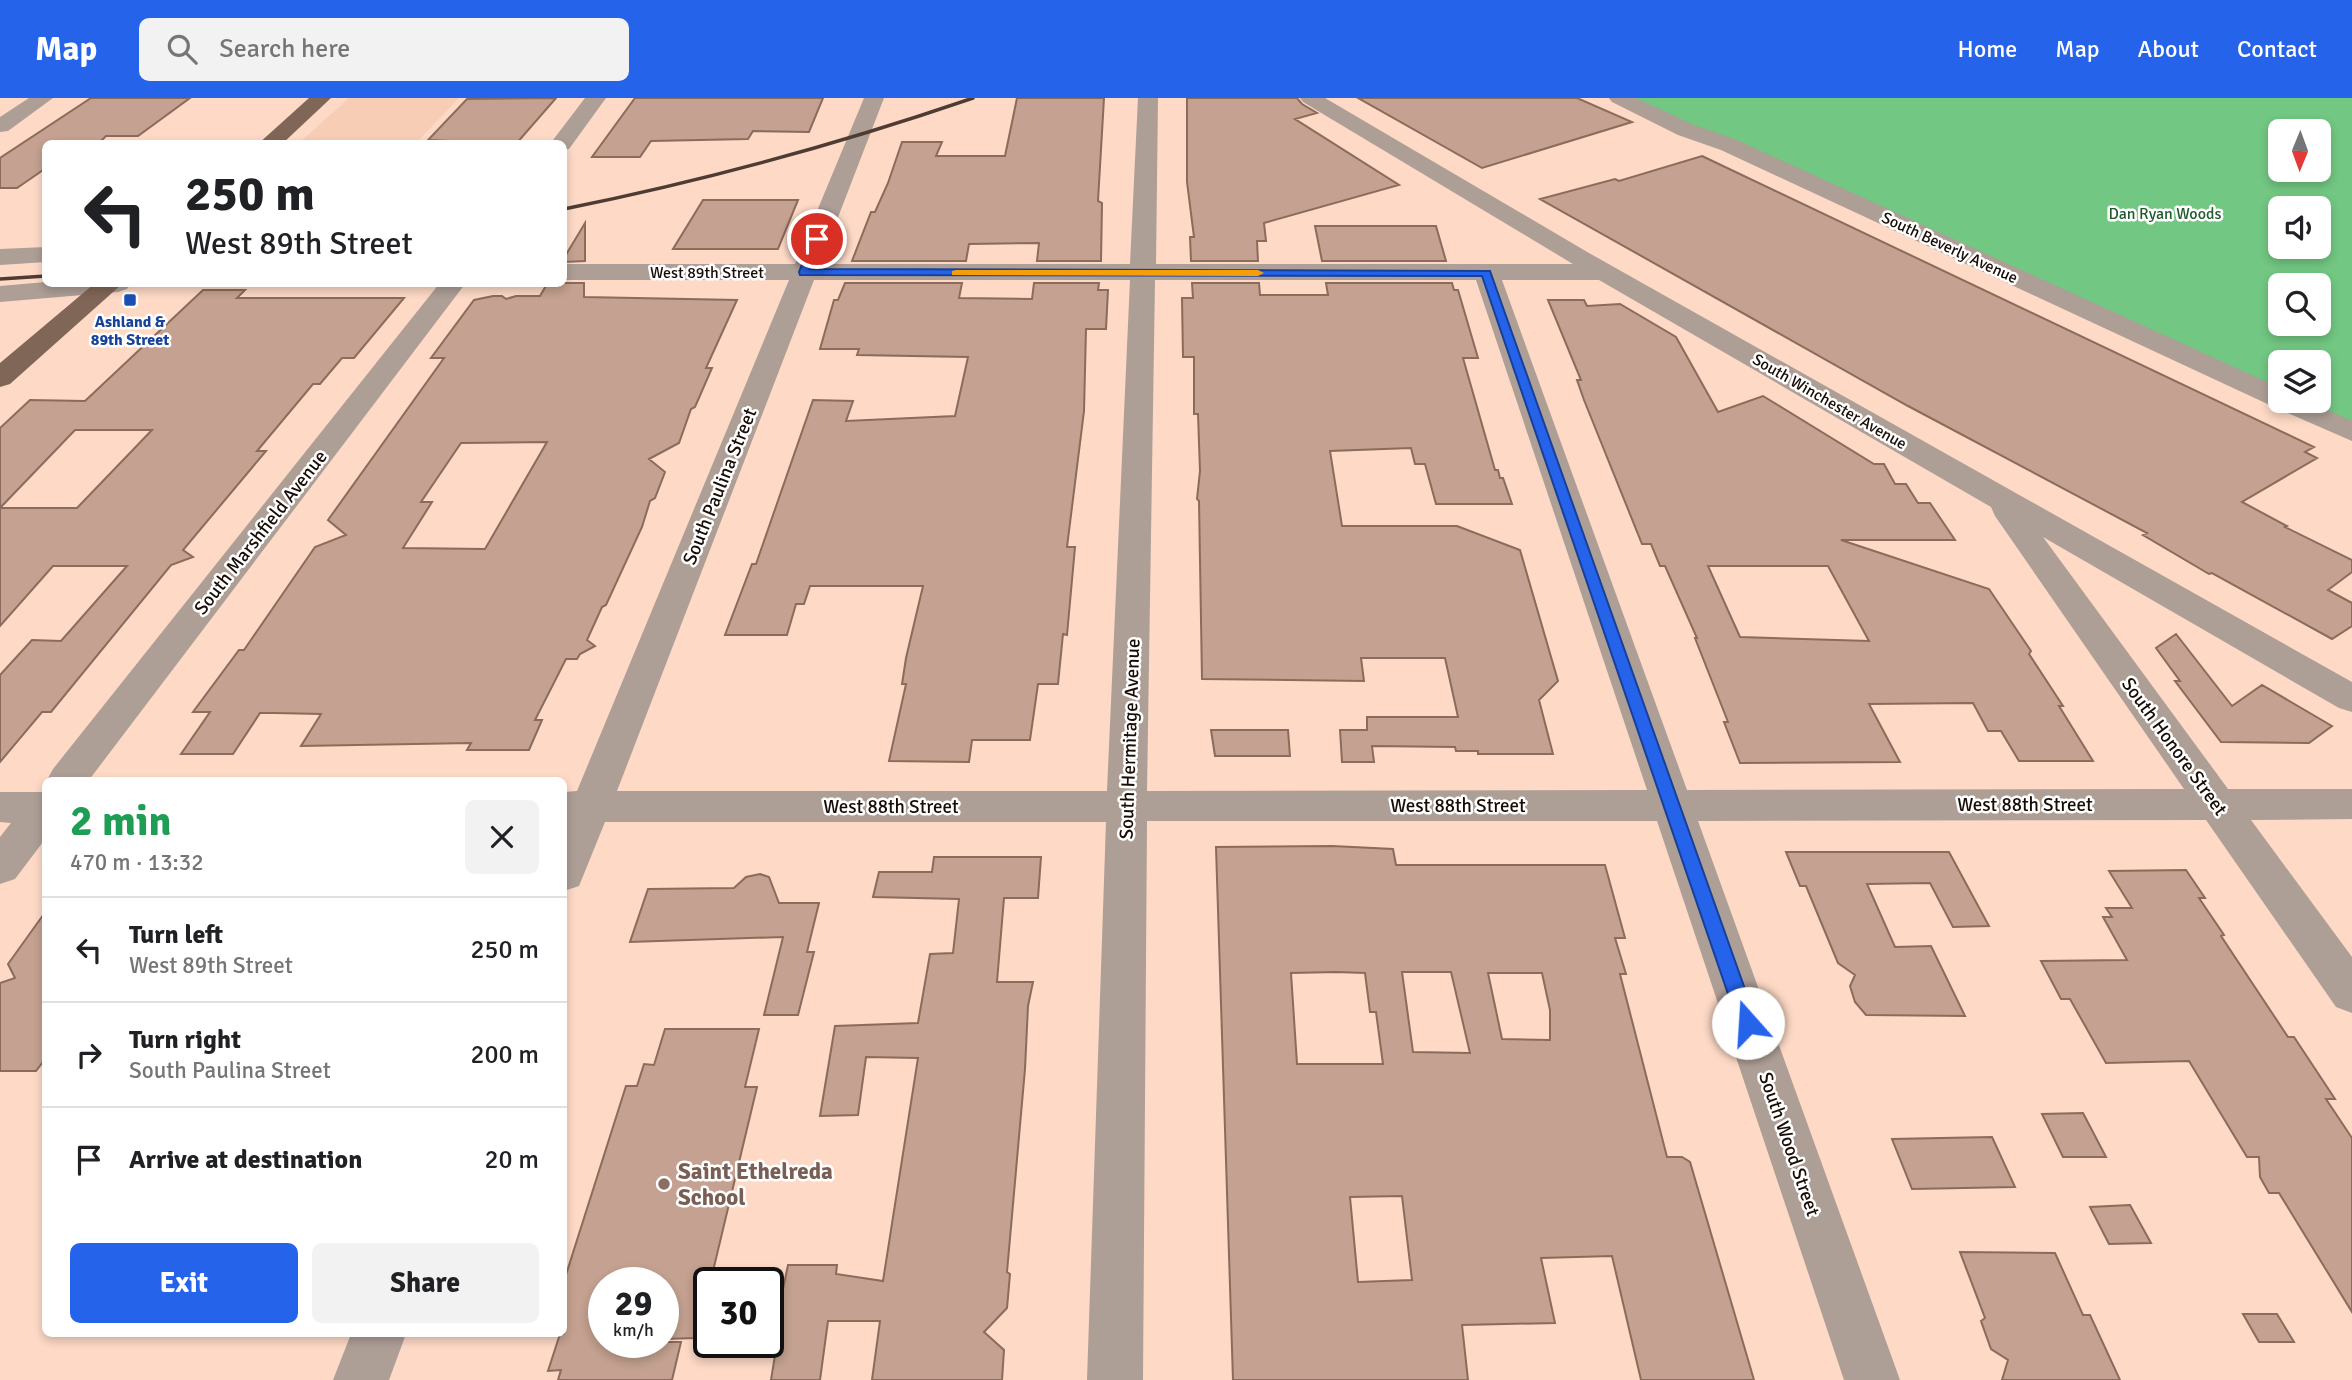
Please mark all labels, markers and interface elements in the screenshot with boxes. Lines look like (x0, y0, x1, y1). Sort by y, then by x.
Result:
search box (139, 18, 629, 81)
text: Map (35, 29, 97, 70)
icon: search (163, 30, 201, 68)
text: Search here (219, 33, 350, 65)
text: Home (1957, 34, 2017, 64)
text: Map (2055, 34, 2100, 64)
text: About (2138, 34, 2199, 64)
text: Contact (2237, 34, 2317, 64)
north arrow (2268, 119, 2331, 182)
map controls (2268, 119, 2331, 413)
text: 250 m (185, 164, 315, 224)
icon: left (70, 168, 161, 259)
button: sound (2268, 196, 2331, 259)
park label: Dan Ryan Woods (2109, 204, 2221, 224)
street label: South Beverly Avenue (1878, 208, 2021, 288)
pin (787, 209, 847, 269)
icon: arrive (798, 220, 836, 258)
text: West 89th Street (185, 224, 413, 263)
street label: West 89th Street (650, 263, 764, 283)
button: search (2268, 273, 2331, 336)
marker: Ashland & 89th Street (122, 292, 138, 308)
place label: Ashland & 89th Street (91, 312, 169, 350)
street label: South Winchester Avenue (1749, 350, 1910, 454)
button: layers (2268, 350, 2331, 413)
street label: South Paulina Street (678, 404, 762, 568)
street label: South Marshfield Avenue (189, 446, 333, 620)
street label: South Hermitage Avenue (1115, 638, 1145, 840)
street label: South Honore Street (2116, 673, 2233, 821)
street label: West 88th Street (1957, 793, 2093, 817)
street label: West 88th Street (1390, 794, 1526, 818)
street label: West 88th Street (823, 795, 959, 819)
text: 2 min (70, 796, 171, 847)
button: close (465, 800, 539, 874)
text: 470 m · 13:32 (70, 848, 204, 877)
text: Turn left (129, 919, 223, 951)
icon: left (70, 931, 108, 969)
text: 250 m (470, 934, 539, 966)
text: West 89th Street (129, 951, 293, 980)
position arrow (1711, 986, 1785, 1060)
text: Turn right (129, 1024, 241, 1056)
icon: right (70, 1036, 108, 1074)
text: 200 m (470, 1039, 539, 1071)
text: South Paulina Street (129, 1056, 331, 1085)
street label: South Wood Street (1753, 1069, 1825, 1220)
icon: arrive (70, 1141, 108, 1179)
text: Arrive at destination (129, 1144, 362, 1176)
text: 20 m (484, 1144, 539, 1176)
place label: Saint Ethelreda School (678, 1157, 833, 1212)
marker: Saint Ethelreda School (656, 1176, 672, 1192)
button: Exit (70, 1243, 298, 1323)
button: Share (312, 1243, 539, 1323)
speed limit sign: 30 (693, 1267, 784, 1358)
text: 29 (615, 1282, 652, 1325)
text: km/h (613, 1319, 654, 1341)

